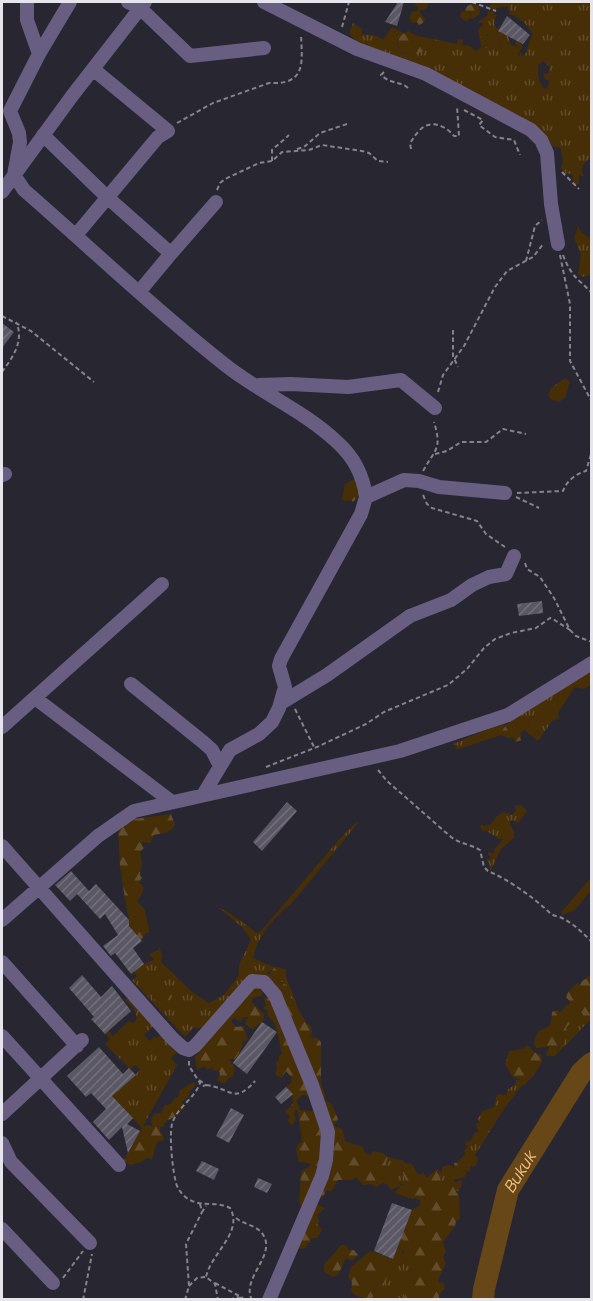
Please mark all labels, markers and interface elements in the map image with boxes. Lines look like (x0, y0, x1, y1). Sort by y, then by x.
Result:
water label: Bukuk (498, 1146, 541, 1197)

